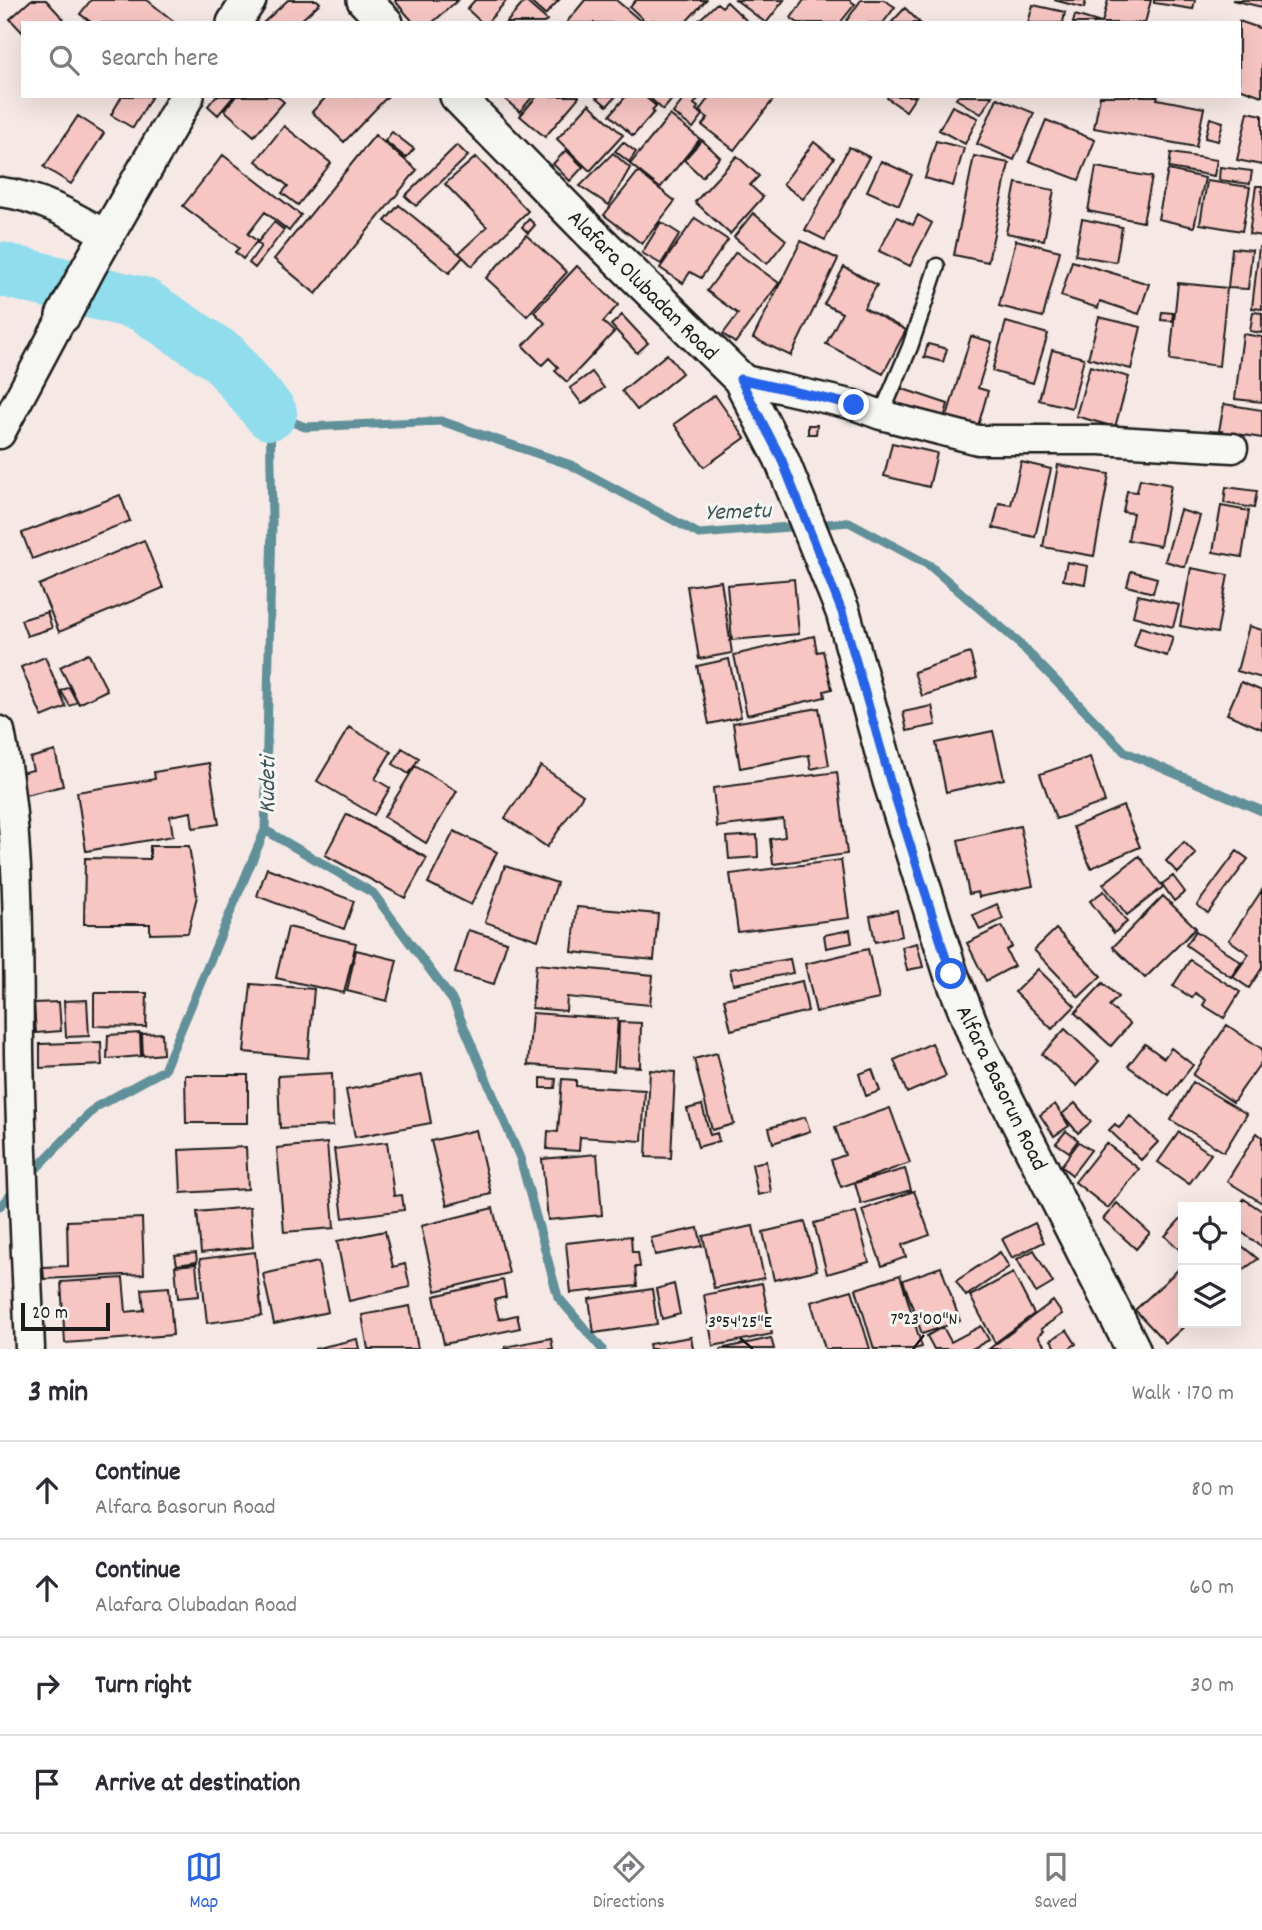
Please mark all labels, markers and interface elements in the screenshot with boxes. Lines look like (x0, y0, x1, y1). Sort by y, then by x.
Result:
search box (21, 21, 1241, 98)
icon: search (45, 41, 83, 79)
text: Search here (101, 41, 219, 78)
street label: Alafara Olubadan Road (558, 203, 725, 370)
route end (838, 389, 869, 420)
water label: Yemetu (705, 495, 773, 531)
water label: Kudeti (252, 753, 287, 814)
route start (935, 958, 966, 989)
street label: Alfara Basorun Road (945, 1000, 1054, 1177)
map controls (1178, 1202, 1241, 1328)
button: locate (1178, 1202, 1241, 1265)
button: layers (1178, 1265, 1241, 1328)
scale bar (21, 1300, 110, 1332)
text: 20 m (32, 1301, 68, 1328)
text: 7°23'00"N (891, 1308, 958, 1333)
text: 3°54'25"E (708, 1311, 772, 1336)
text: 3 min (28, 1373, 88, 1416)
text: Walk · 170 m (1132, 1378, 1234, 1411)
text: Continue (95, 1455, 180, 1492)
icon: ahead (28, 1471, 66, 1509)
text: 80 m (1191, 1474, 1234, 1507)
text: Alfara Basorun Road (95, 1492, 275, 1525)
text: Continue (95, 1553, 180, 1590)
icon: ahead (28, 1569, 66, 1607)
text: 60 m (1189, 1572, 1234, 1605)
text: Alafara Olubadan Road (95, 1590, 297, 1623)
icon: right (28, 1667, 66, 1705)
text: Turn right (95, 1668, 192, 1705)
text: 30 m (1190, 1670, 1234, 1703)
icon: arrive (28, 1765, 66, 1803)
text: Arrive at destination (95, 1766, 300, 1803)
tab: Map (185, 1848, 223, 1917)
tab: Directions (593, 1848, 665, 1917)
tab: Saved (1035, 1848, 1077, 1917)

